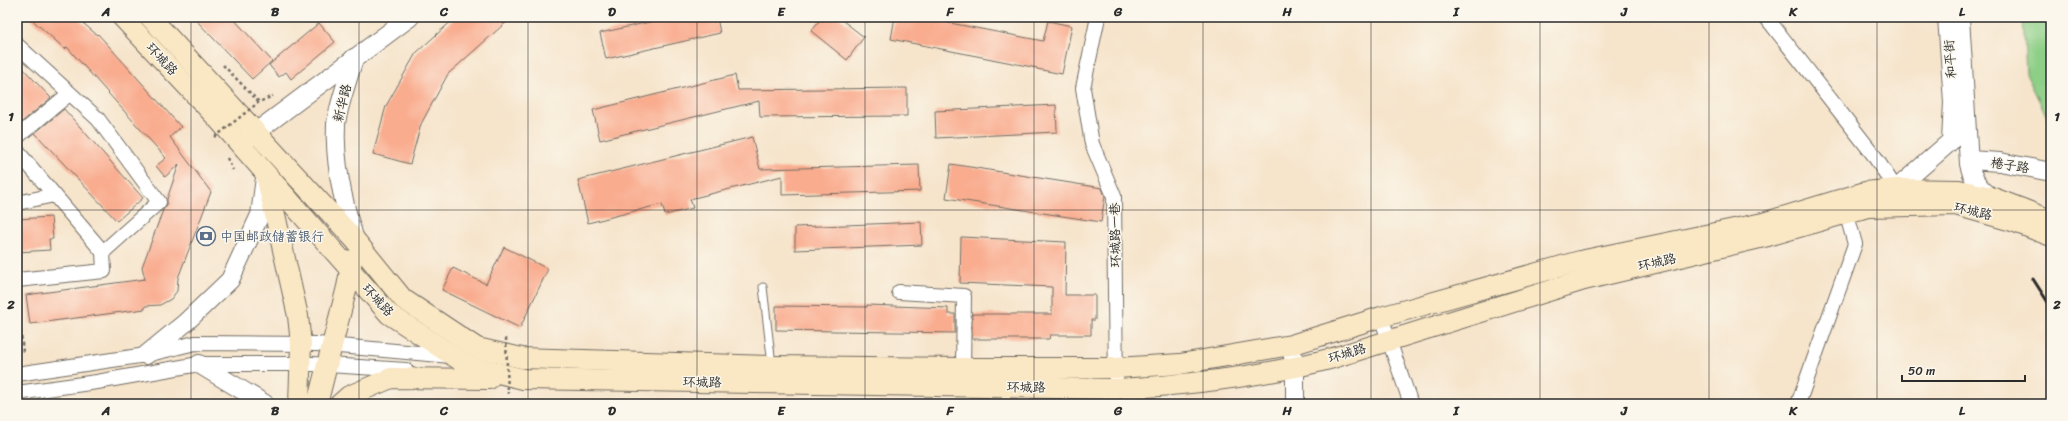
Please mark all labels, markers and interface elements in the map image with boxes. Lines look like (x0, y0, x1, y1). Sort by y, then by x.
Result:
text: A (101, 0, 110, 23)
text: B (271, 0, 280, 23)
text: C (439, 0, 449, 23)
text: D (608, 0, 616, 23)
text: E (777, 0, 786, 23)
text: F (945, 0, 954, 23)
text: G (1113, 0, 1123, 23)
text: H (1281, 0, 1292, 23)
text: I (1452, 0, 1460, 23)
text: J (1620, 0, 1628, 23)
text: K (1788, 0, 1798, 23)
text: L (1959, 0, 1966, 23)
street label: 环城路 (140, 37, 184, 81)
street label: 和平街 (1937, 39, 1963, 79)
street label: 新华路 (326, 81, 358, 125)
text: 1 (8, 105, 14, 128)
text: 1 (2054, 105, 2060, 128)
street label: 棬子路 (1989, 151, 2031, 179)
street label: 环城路 (1951, 195, 1995, 227)
street label: 环城路一巷 (1103, 202, 1127, 268)
bank icon: 中国邮政储蓄银行 (195, 225, 217, 247)
place label: 中国邮政储蓄银行 (220, 225, 324, 248)
street label: 环城路 (1635, 246, 1679, 278)
street label: 环城路 (356, 278, 400, 322)
text: 2 (6, 293, 15, 316)
text: 2 (2052, 293, 2061, 316)
street label: 环城路 (1325, 336, 1369, 370)
scale bar (1902, 357, 2025, 383)
text: 50 m (1908, 360, 1935, 382)
street label: 环城路 (682, 370, 722, 394)
street label: 环城路 (1006, 375, 1046, 399)
text: A (101, 399, 110, 421)
text: B (271, 399, 280, 421)
text: C (439, 399, 449, 421)
text: D (608, 399, 616, 421)
text: E (777, 399, 786, 421)
text: F (945, 399, 954, 421)
text: G (1113, 399, 1123, 421)
text: H (1281, 399, 1292, 421)
text: I (1452, 399, 1460, 421)
text: J (1620, 399, 1628, 421)
text: K (1788, 399, 1798, 421)
text: L (1959, 399, 1966, 421)

